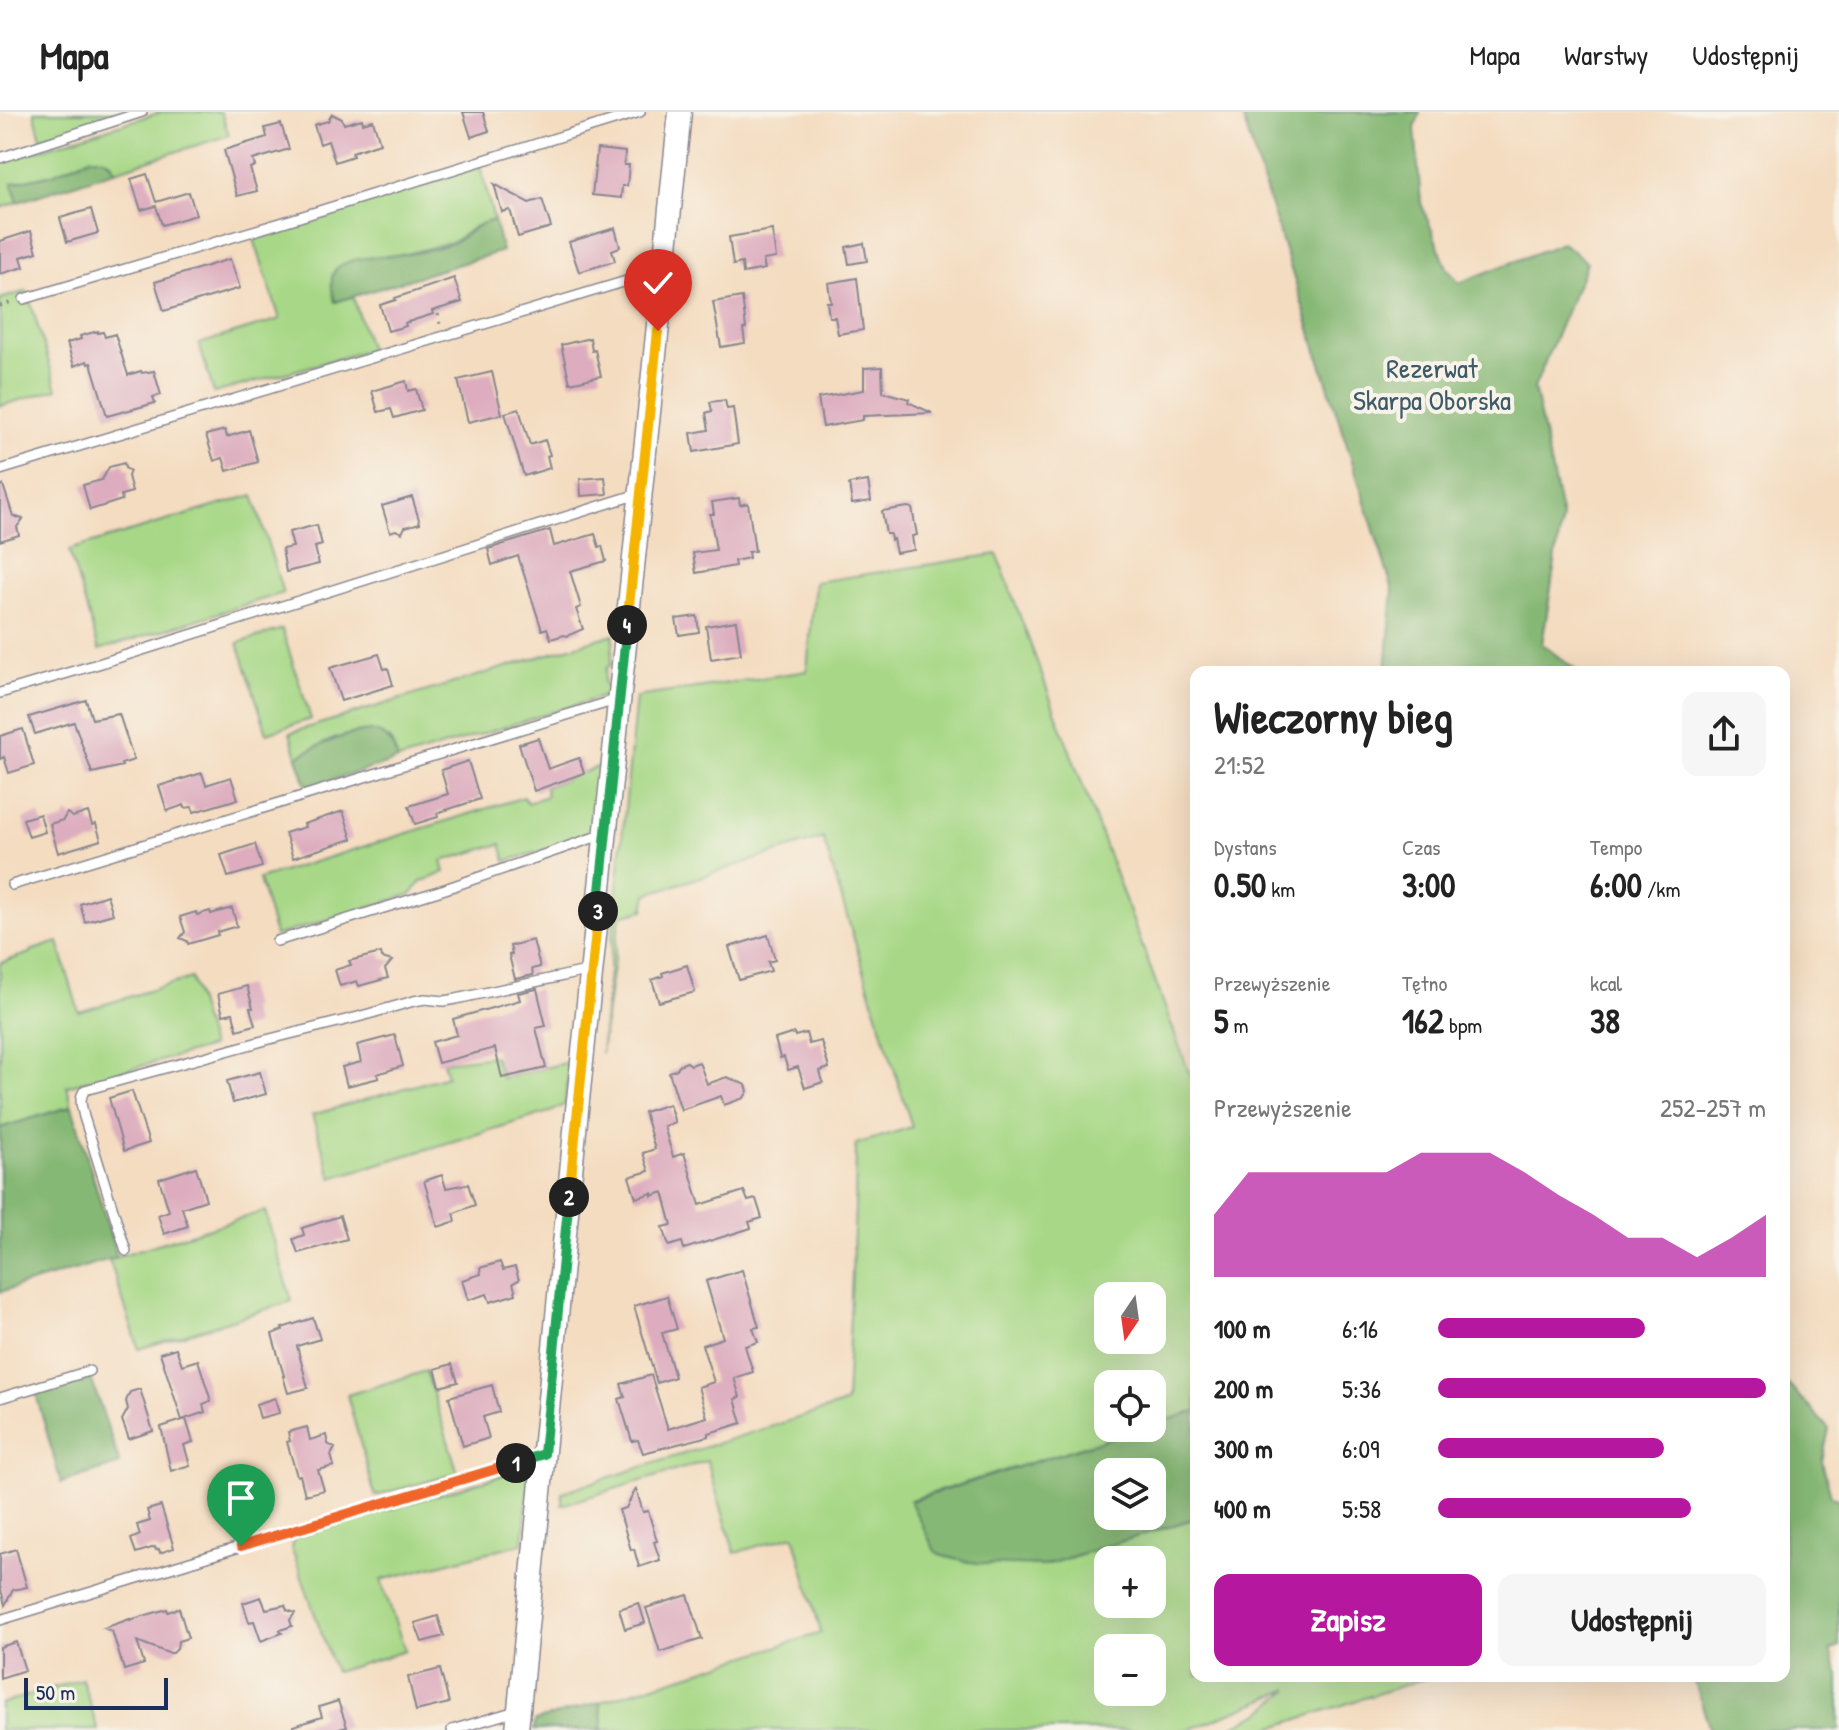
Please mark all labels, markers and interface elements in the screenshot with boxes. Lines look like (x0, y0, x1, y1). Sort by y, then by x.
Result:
text: Mapa (40, 29, 109, 81)
text: Mapa (1470, 36, 1520, 74)
text: Warstwy (1564, 36, 1648, 74)
text: Udostępnij (1692, 36, 1799, 74)
pin (624, 249, 692, 331)
icon: check (636, 261, 680, 305)
park label: Rezerwat Skarpa Oborska (1353, 349, 1511, 419)
pin: 4 (607, 605, 647, 645)
text: 4 (623, 610, 631, 640)
text: Wieczorny bieg (1214, 687, 1453, 747)
button: share (1682, 692, 1766, 776)
text: 21:52 (1214, 747, 1265, 782)
text: Dystans (1214, 832, 1277, 862)
text: Czas (1402, 832, 1441, 862)
text: Tempo (1590, 832, 1642, 862)
text: 0.50 (1214, 862, 1266, 908)
text: 3:00 (1402, 862, 1456, 908)
text: 6:00 (1590, 862, 1642, 908)
text: km (1266, 874, 1295, 904)
text: /km (1642, 874, 1680, 904)
pin: 3 (578, 891, 618, 931)
text: 3 (593, 896, 603, 926)
text: Przewyższenie (1214, 968, 1330, 998)
text: Tętno (1402, 968, 1447, 998)
text: kcal (1590, 968, 1622, 998)
text: 5 (1214, 998, 1228, 1044)
text: 162 (1402, 998, 1444, 1044)
text: 38 (1590, 998, 1620, 1044)
text: m (1228, 1010, 1248, 1040)
text: bpm (1444, 1010, 1482, 1040)
text: Przewyższenie (1214, 1090, 1352, 1125)
text: 252–257 m (1660, 1090, 1766, 1125)
pin: 2 (549, 1177, 589, 1217)
text: 2 (564, 1182, 574, 1212)
north arrow (1094, 1282, 1166, 1354)
map controls (1094, 1282, 1166, 1706)
text: 100 m (1214, 1311, 1270, 1346)
text: 6:16 (1342, 1311, 1378, 1346)
button: locate (1094, 1370, 1166, 1442)
text: 200 m (1214, 1371, 1273, 1406)
text: 5:36 (1342, 1371, 1381, 1406)
text: 300 m (1214, 1431, 1273, 1466)
text: 6:09 (1342, 1431, 1380, 1466)
pin: 1 (496, 1443, 536, 1483)
text: 1 (512, 1448, 520, 1478)
button: layers (1094, 1458, 1166, 1530)
pin (207, 1464, 275, 1546)
icon: arrive (219, 1476, 263, 1520)
text: 400 m (1214, 1491, 1271, 1526)
text: 5:58 (1342, 1491, 1381, 1526)
button: + (1094, 1546, 1166, 1618)
button: Zapisz (1214, 1574, 1482, 1666)
button: Udostępnij (1498, 1574, 1766, 1666)
button: − (1094, 1634, 1166, 1706)
scale bar (24, 1674, 168, 1710)
text: 50 m (36, 1677, 75, 1707)

